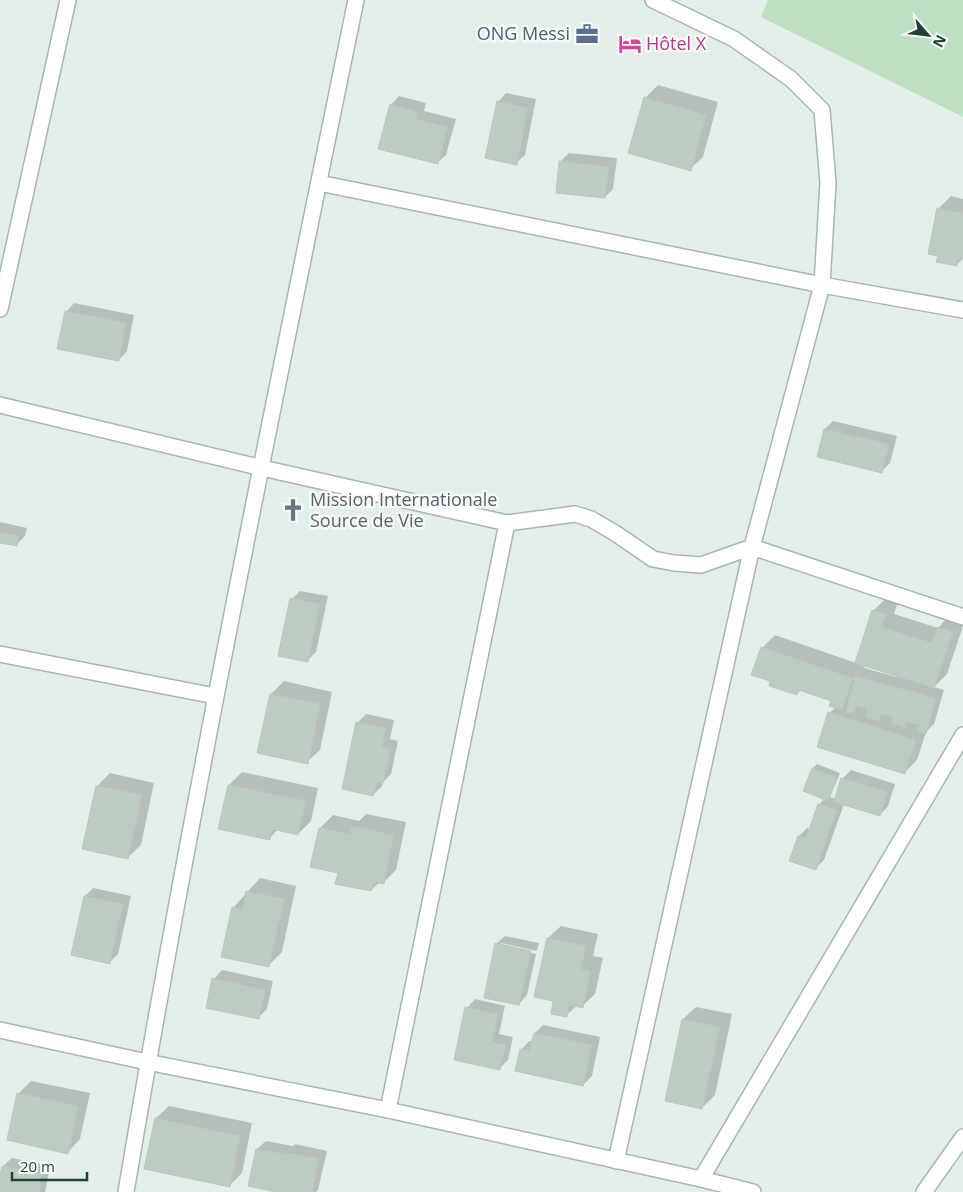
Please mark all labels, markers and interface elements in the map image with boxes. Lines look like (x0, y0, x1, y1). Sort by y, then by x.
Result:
north arrow (903, 10, 953, 60)
place label: ONG Messi (477, 21, 570, 45)
office icon: ONG Messi (574, 21, 600, 47)
hotel icon: Hôtel X (617, 31, 643, 57)
place label: Hôtel X (646, 31, 707, 55)
text: N (929, 32, 951, 51)
place label: Mission Internationale Source de Vie (310, 487, 497, 532)
church icon: Mission Internationale Source de Vie (280, 497, 306, 523)
scale bar (12, 1150, 88, 1182)
text: 20 m (20, 1156, 55, 1176)

